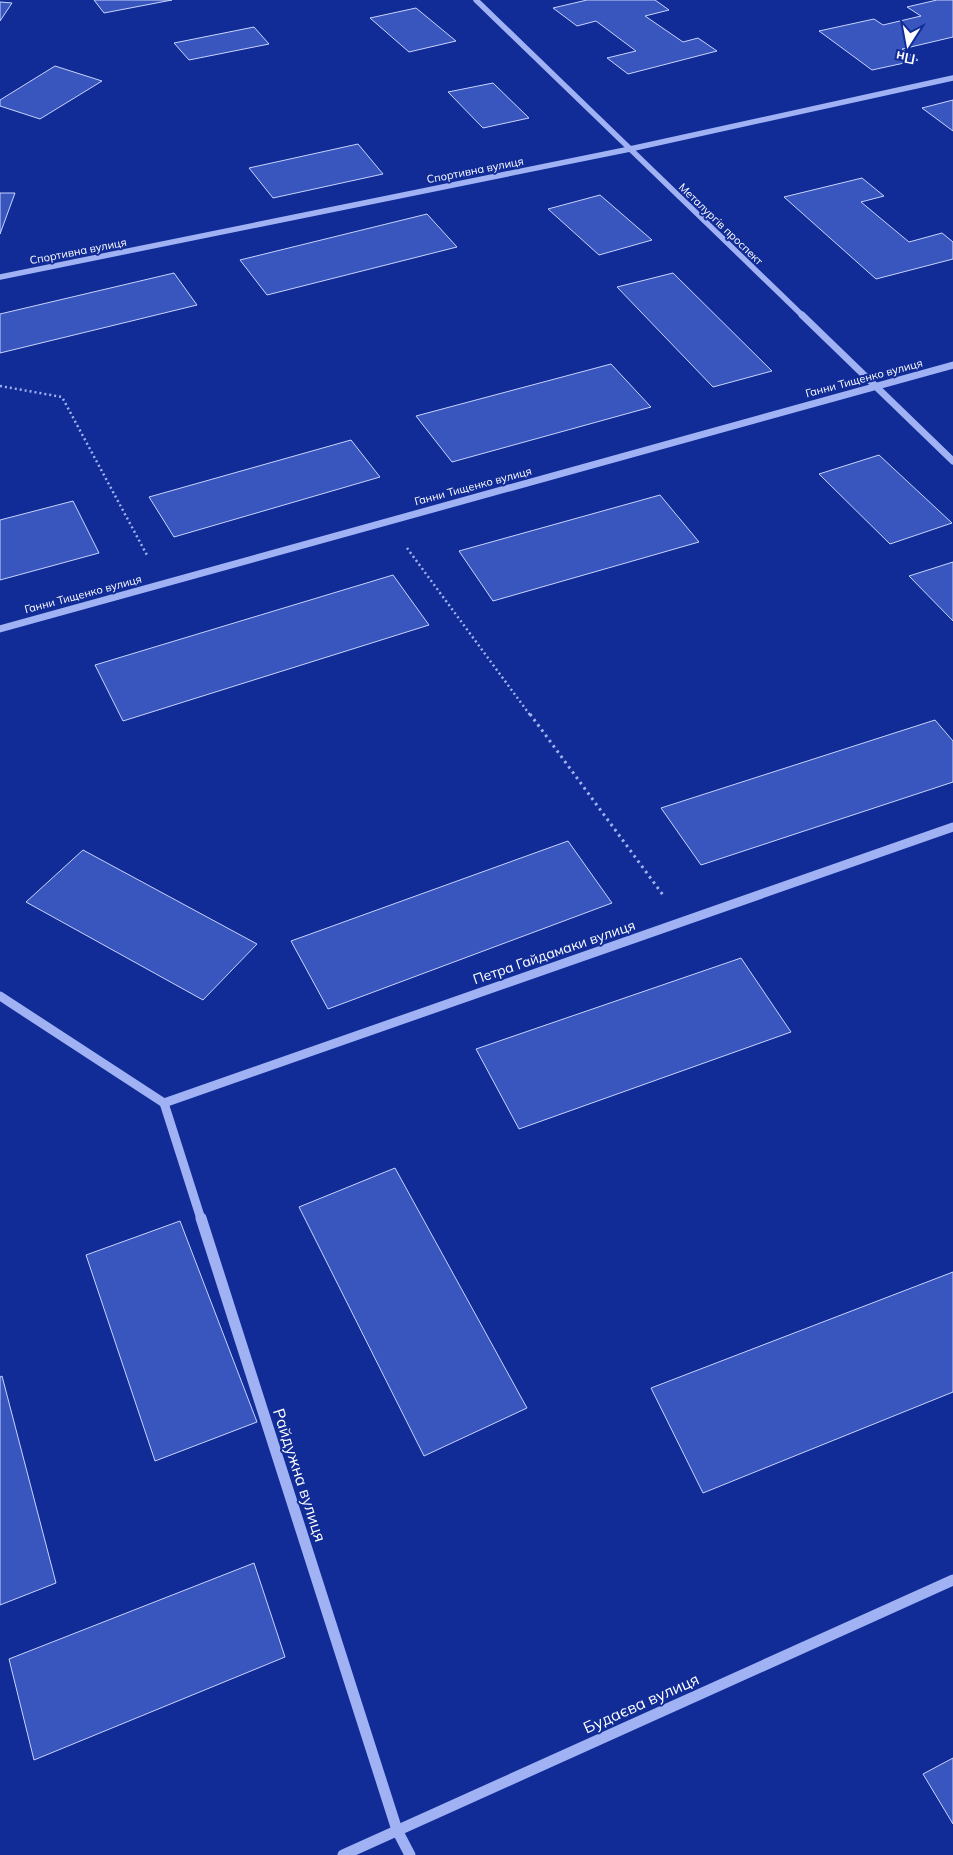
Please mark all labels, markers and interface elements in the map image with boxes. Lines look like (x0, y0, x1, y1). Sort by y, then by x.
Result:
north arrow (883, 20, 933, 70)
text: Пн (894, 47, 917, 68)
street label: Спортивна вулиця (425, 154, 525, 186)
street label: Металургів проспект (676, 180, 766, 268)
street label: Спортивна вулиця (28, 235, 128, 267)
street label: Ганни Тищенко вулиця (804, 356, 924, 400)
street label: Ганни Тищенко вулиця (413, 464, 533, 508)
street label: Ганни Тищенко вулиця (23, 572, 143, 616)
street label: Петра Гайдамаки вулиця (470, 916, 638, 988)
street label: Райдужна вулиця (269, 1406, 331, 1544)
street label: Будаєва вулиця (580, 1669, 702, 1737)

